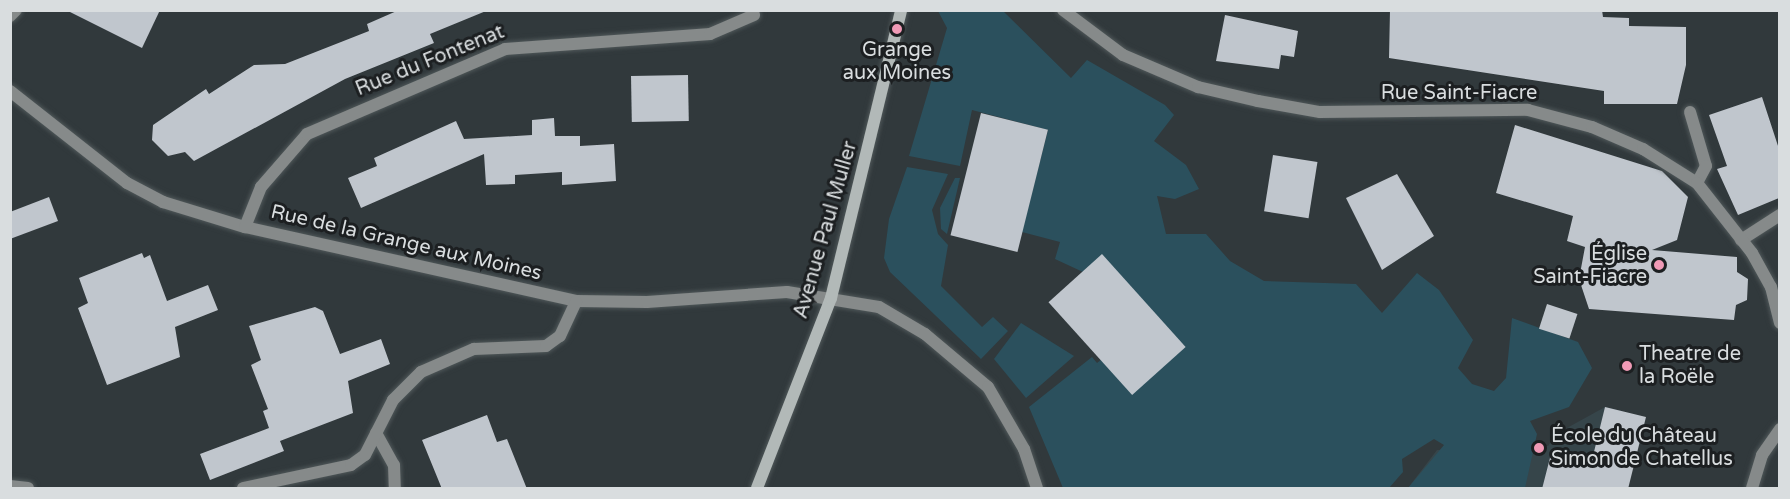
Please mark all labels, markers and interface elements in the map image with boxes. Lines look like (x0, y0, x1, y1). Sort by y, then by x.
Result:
street label: Rue du Fontenat (352, 20, 508, 102)
marker: Grange aux Moines (890, 22, 904, 36)
place label: Grange aux Moines (843, 38, 951, 85)
street label: Rue Saint-Fiacre (1381, 81, 1537, 105)
street label: Avenue Paul Muller (789, 139, 863, 321)
street label: Rue de la Grange aux Moines (268, 200, 544, 286)
place label: Église Saint-Fiacre (1533, 242, 1647, 289)
marker: Église Saint-Fiacre (1652, 258, 1666, 272)
place label: Theatre de la Roële (1639, 342, 1741, 389)
marker: Theatre de la Roële (1620, 359, 1634, 373)
place label: École du Château Simon de Chatellus (1551, 424, 1733, 471)
marker: École du Château Simon de Chatellus (1532, 441, 1546, 455)

